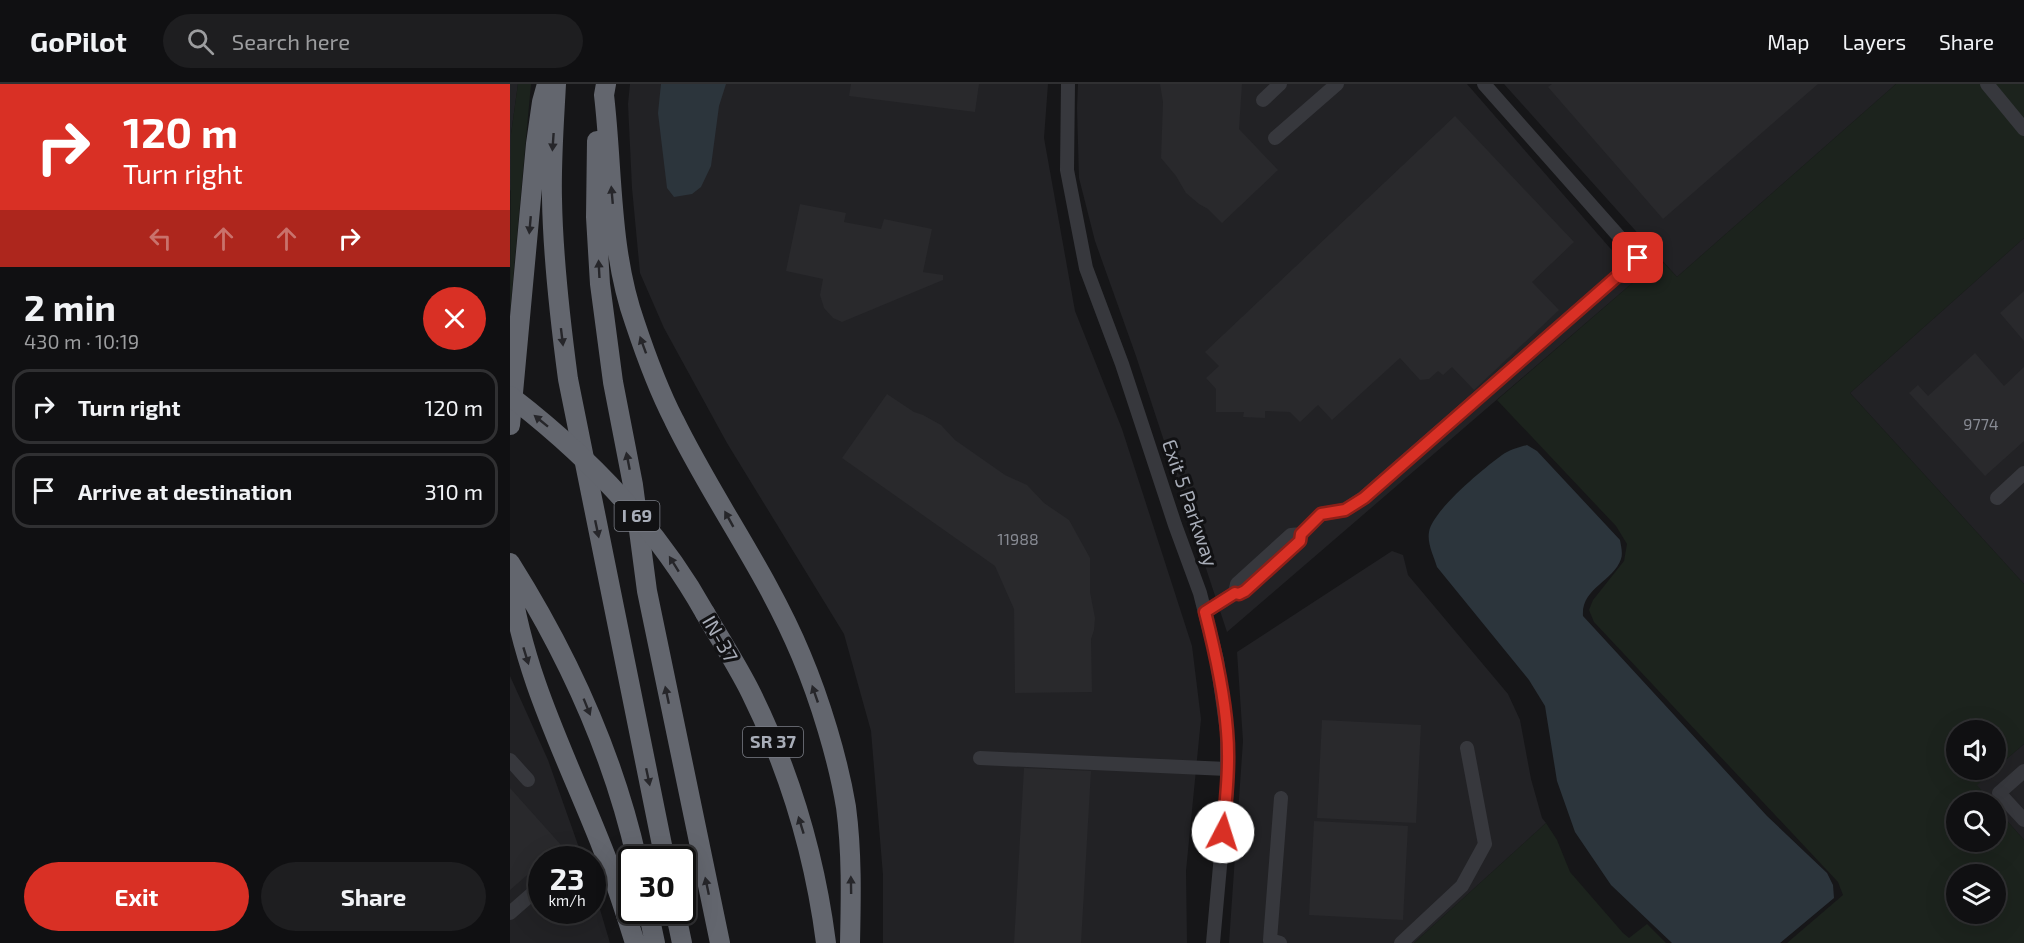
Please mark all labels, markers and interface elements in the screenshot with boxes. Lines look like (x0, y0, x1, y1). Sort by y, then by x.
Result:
search box (163, 14, 583, 68)
text: GoPilot (30, 24, 127, 58)
icon: search (184, 25, 217, 58)
text: Search here (232, 28, 350, 54)
text: Map (1767, 29, 1809, 54)
text: Layers (1842, 29, 1906, 54)
text: Share (1939, 29, 1994, 54)
text: 120 m (123, 106, 238, 156)
icon: right (24, 108, 102, 186)
one-way arrow (548, 133, 557, 152)
text: Turn right (123, 157, 243, 189)
one-way arrow (608, 185, 617, 204)
one-way arrow (525, 216, 535, 235)
icon: left (144, 222, 177, 255)
icon: ahead (207, 222, 240, 255)
icon: ahead (270, 222, 303, 255)
icon: right (333, 222, 366, 255)
pin (1612, 232, 1663, 283)
icon: arrive (1621, 241, 1654, 274)
one-way arrow (595, 259, 604, 278)
text: 2 min (24, 285, 116, 328)
button: close (423, 287, 486, 350)
one-way arrow (558, 327, 567, 346)
text: 430 m · 10:19 (24, 329, 139, 353)
one-way arrow (637, 336, 647, 354)
icon: right (27, 390, 60, 423)
text: Turn right (78, 394, 180, 420)
text: 120 m (424, 394, 483, 420)
house number: 9774 (1963, 414, 1999, 433)
one-way arrow (534, 416, 549, 428)
street label: Exit 5 Parkway (1158, 436, 1224, 570)
one-way arrow (623, 452, 632, 471)
icon: arrive (27, 474, 60, 507)
text: Arrive at destination (78, 478, 292, 504)
text: 310 m (425, 478, 483, 504)
road number: I 69 (614, 501, 660, 531)
one-way arrow (724, 510, 734, 527)
one-way arrow (593, 519, 602, 538)
house number: 11988 (997, 529, 1039, 548)
one-way arrow (668, 556, 679, 572)
street label: IN-37 (698, 611, 744, 666)
one-way arrow (522, 647, 531, 665)
one-way arrow (809, 685, 819, 703)
one-way arrow (662, 686, 672, 704)
one-way arrow (582, 698, 592, 716)
map controls (1946, 720, 2006, 924)
button: sound (1946, 720, 2006, 780)
road number: SR 37 (743, 727, 803, 757)
one-way arrow (644, 768, 653, 787)
button: search (1946, 792, 2006, 852)
position arrow (1191, 800, 1255, 864)
one-way arrow (796, 816, 805, 834)
speed limit sign: 30 (618, 846, 696, 924)
text: 23 (550, 860, 584, 896)
button: Exit (24, 862, 249, 931)
button: Share (261, 862, 486, 931)
button: layers (1946, 864, 2006, 924)
one-way arrow (846, 875, 855, 894)
one-way arrow (702, 877, 712, 895)
text: km/h (548, 891, 586, 909)

